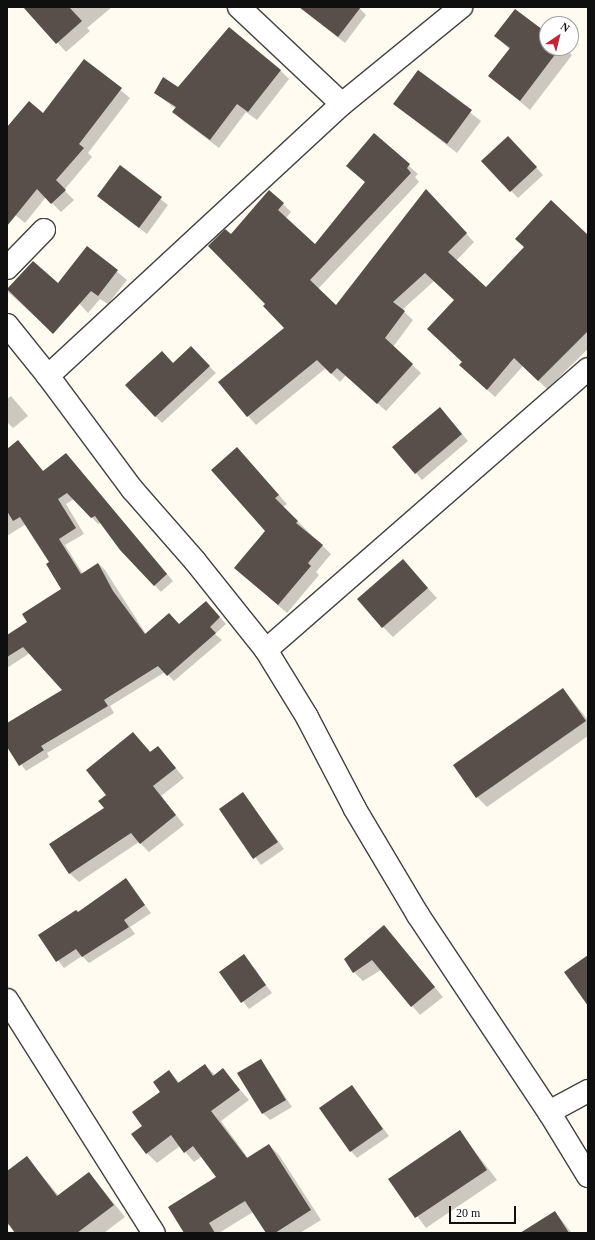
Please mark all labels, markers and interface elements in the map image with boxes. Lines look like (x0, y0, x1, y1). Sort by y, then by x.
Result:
north arrow (539, 16, 579, 56)
text: N (559, 20, 572, 34)
scale bar (451, 1198, 518, 1224)
text: 20 m (456, 1206, 480, 1220)

